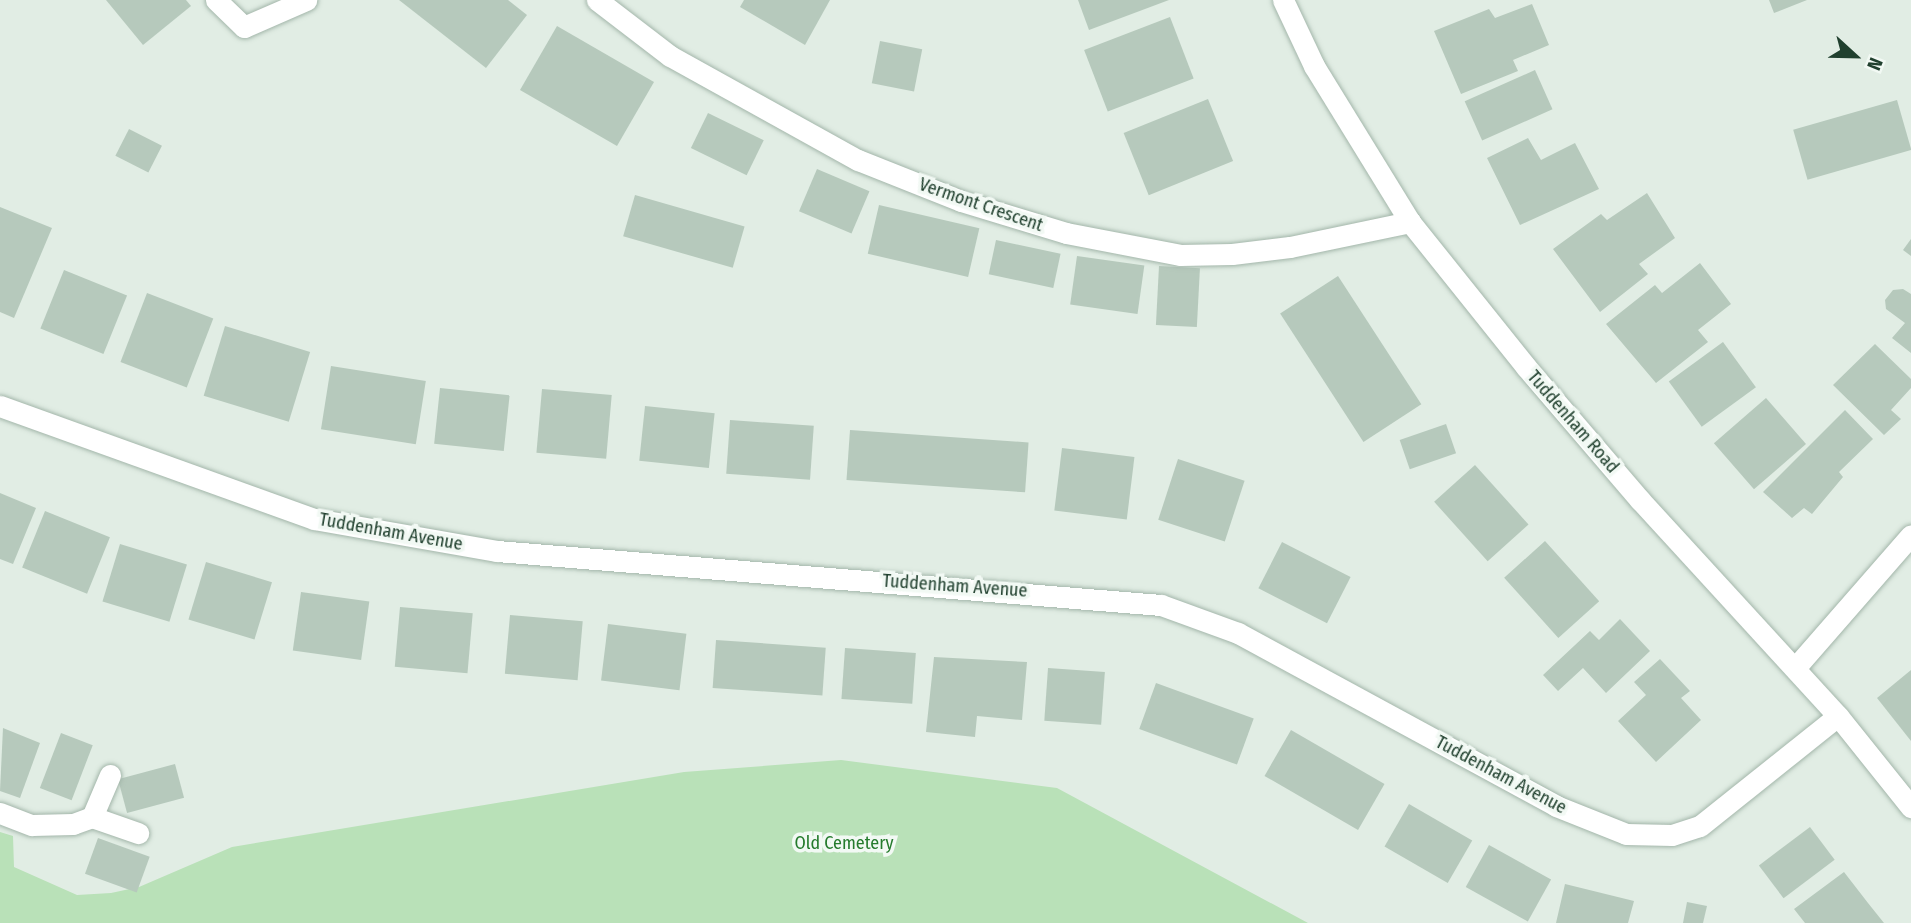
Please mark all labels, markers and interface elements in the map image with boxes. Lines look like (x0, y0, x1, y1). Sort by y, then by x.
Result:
north arrow (1820, 21, 1890, 91)
text: N (1862, 54, 1888, 74)
street label: Vermont Crescent (916, 174, 1046, 236)
street label: Tuddenham Road (1523, 366, 1623, 478)
street label: Tuddenham Avenue (318, 509, 464, 555)
street label: Tuddenham Avenue (882, 570, 1028, 602)
street label: Tuddenham Avenue (1432, 731, 1570, 819)
park label: Old Cemetery (794, 832, 894, 854)

